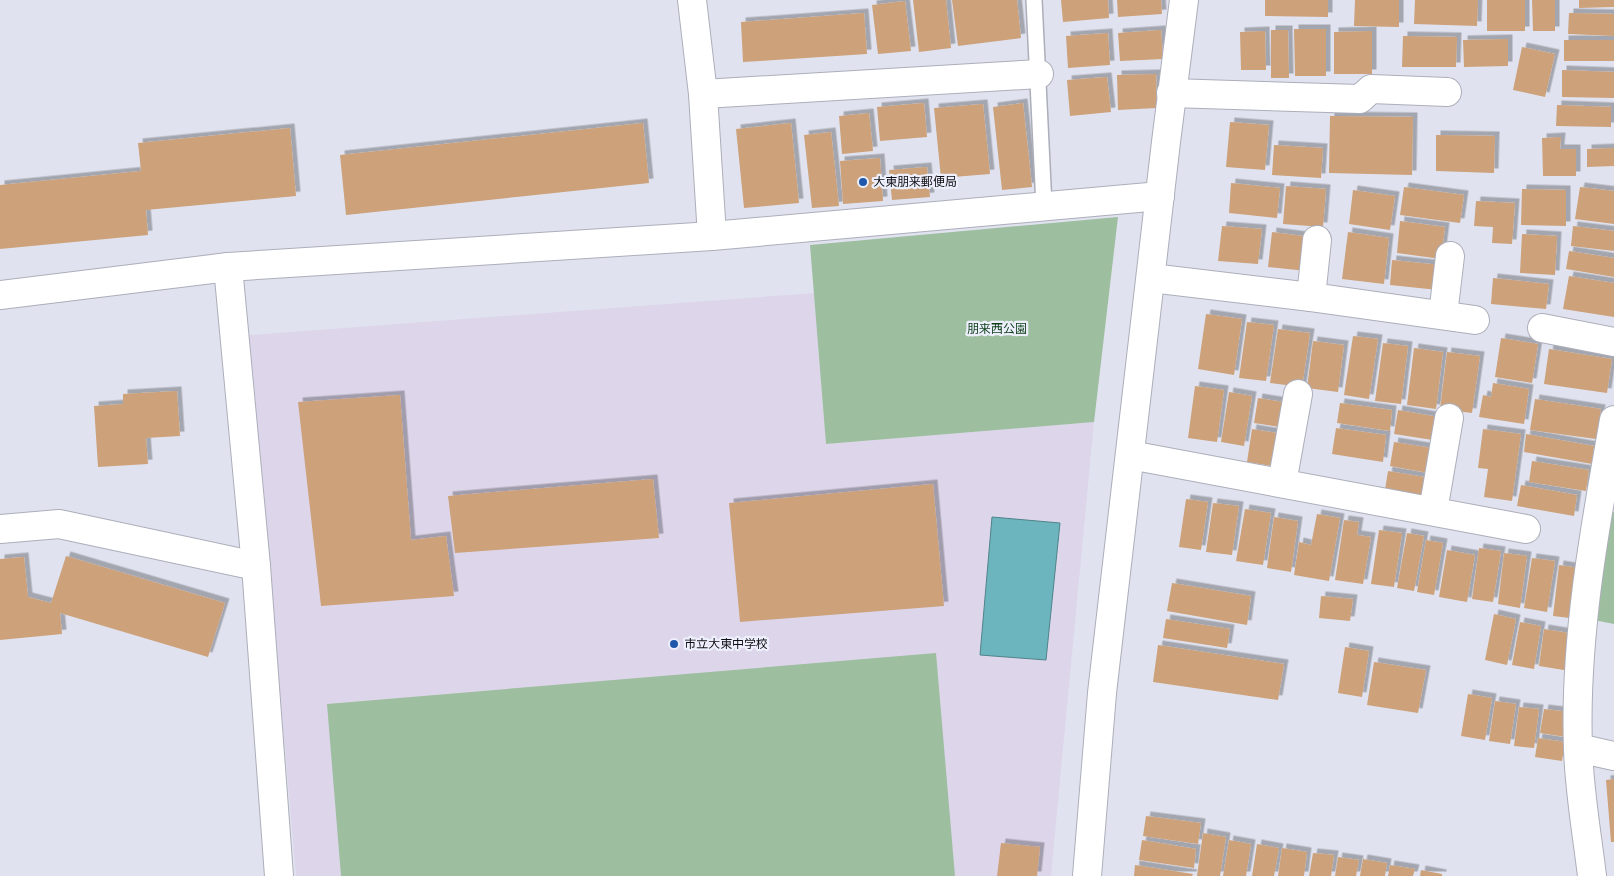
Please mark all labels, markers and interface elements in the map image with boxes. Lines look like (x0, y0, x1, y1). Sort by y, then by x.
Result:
place label: 大東朋来郵便局 (873, 174, 957, 189)
marker: 大東朋来郵便局 (857, 176, 869, 188)
park label: 朋来西公園 (967, 321, 1027, 336)
place label: 市立大東中学校 (684, 636, 768, 651)
marker: 市立大東中学校 (668, 638, 680, 650)

